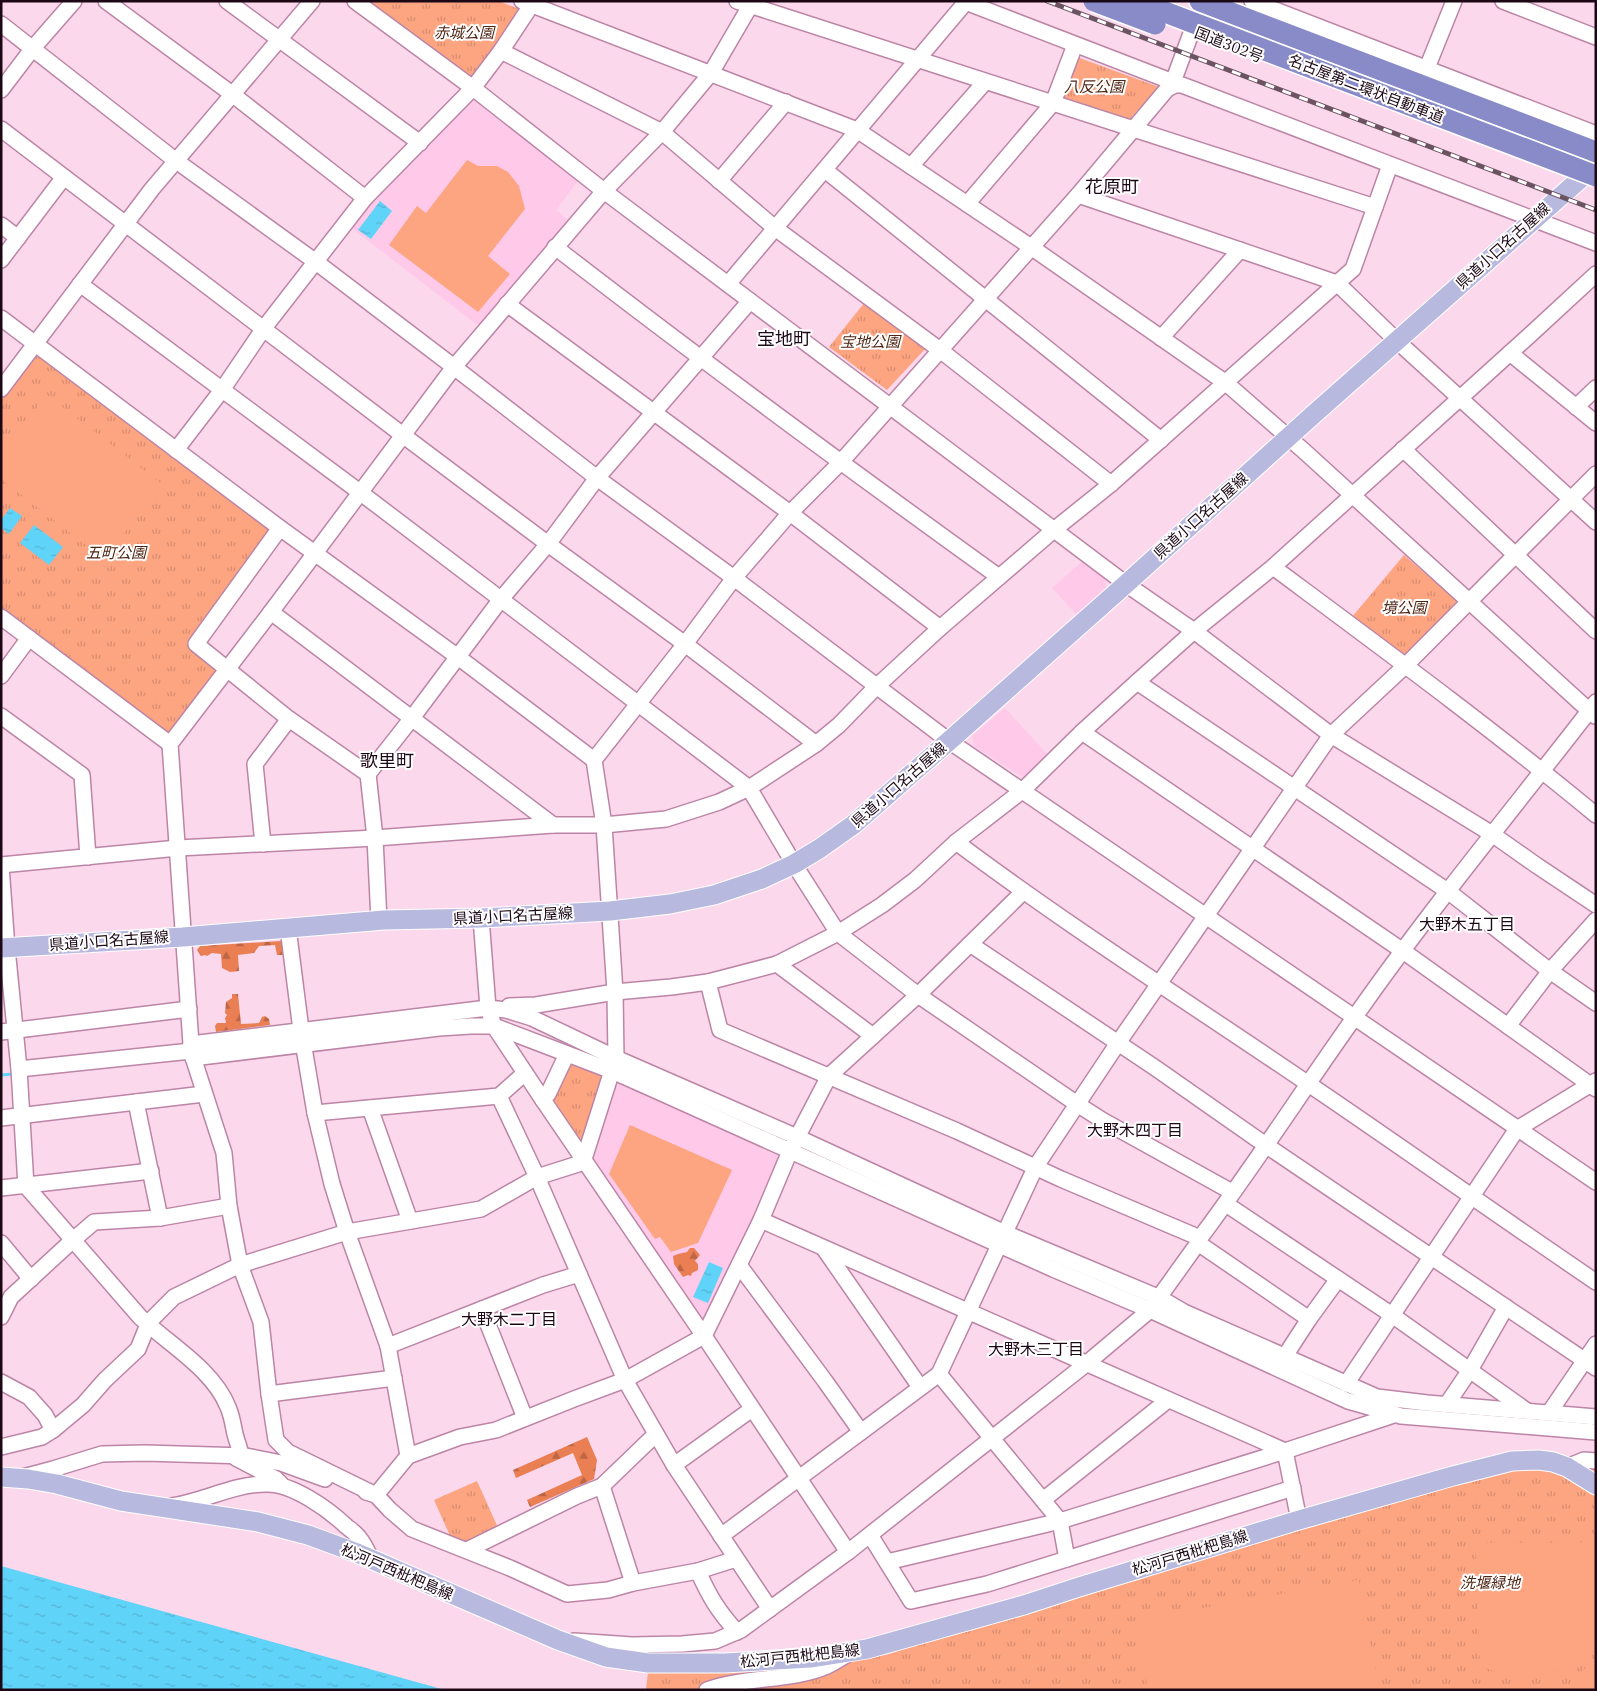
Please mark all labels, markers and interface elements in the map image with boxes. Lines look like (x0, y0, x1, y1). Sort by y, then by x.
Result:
park label: 赤城公園 (434, 23, 496, 42)
street label: 国道302号 (1192, 23, 1266, 66)
street label: 名古屋第二環状自動車道 (1286, 50, 1447, 127)
park label: 八反公園 (1064, 77, 1126, 96)
district label: 花原町 (1085, 175, 1139, 198)
street label: 県道小口名古屋線 (1452, 198, 1554, 293)
district label: 宝地町 (757, 327, 811, 350)
park label: 宝地公園 (840, 332, 902, 351)
street label: 県道小口名古屋線 (1150, 468, 1252, 563)
park label: 五町公園 (86, 543, 148, 562)
park label: 境公園 (1381, 598, 1428, 617)
street label: 県道小口名古屋線 (847, 738, 950, 831)
district label: 歌里町 (360, 749, 414, 772)
street label: 県道小口名古屋線 (453, 903, 573, 928)
district label: 大野木五丁目 (1419, 914, 1515, 934)
street label: 県道小口名古屋線 (48, 927, 169, 954)
district label: 大野木四丁目 (1087, 1120, 1183, 1140)
district label: 大野木二丁目 (461, 1309, 557, 1329)
district label: 大野木三丁目 (988, 1339, 1084, 1359)
street label: 松河戸西枇杷島線 (1130, 1526, 1250, 1579)
street label: 松河戸西枇杷島線 (338, 1539, 456, 1604)
park label: 洗堰緑地 (1460, 1573, 1522, 1592)
street label: 松河戸西枇杷島線 (739, 1640, 861, 1671)

